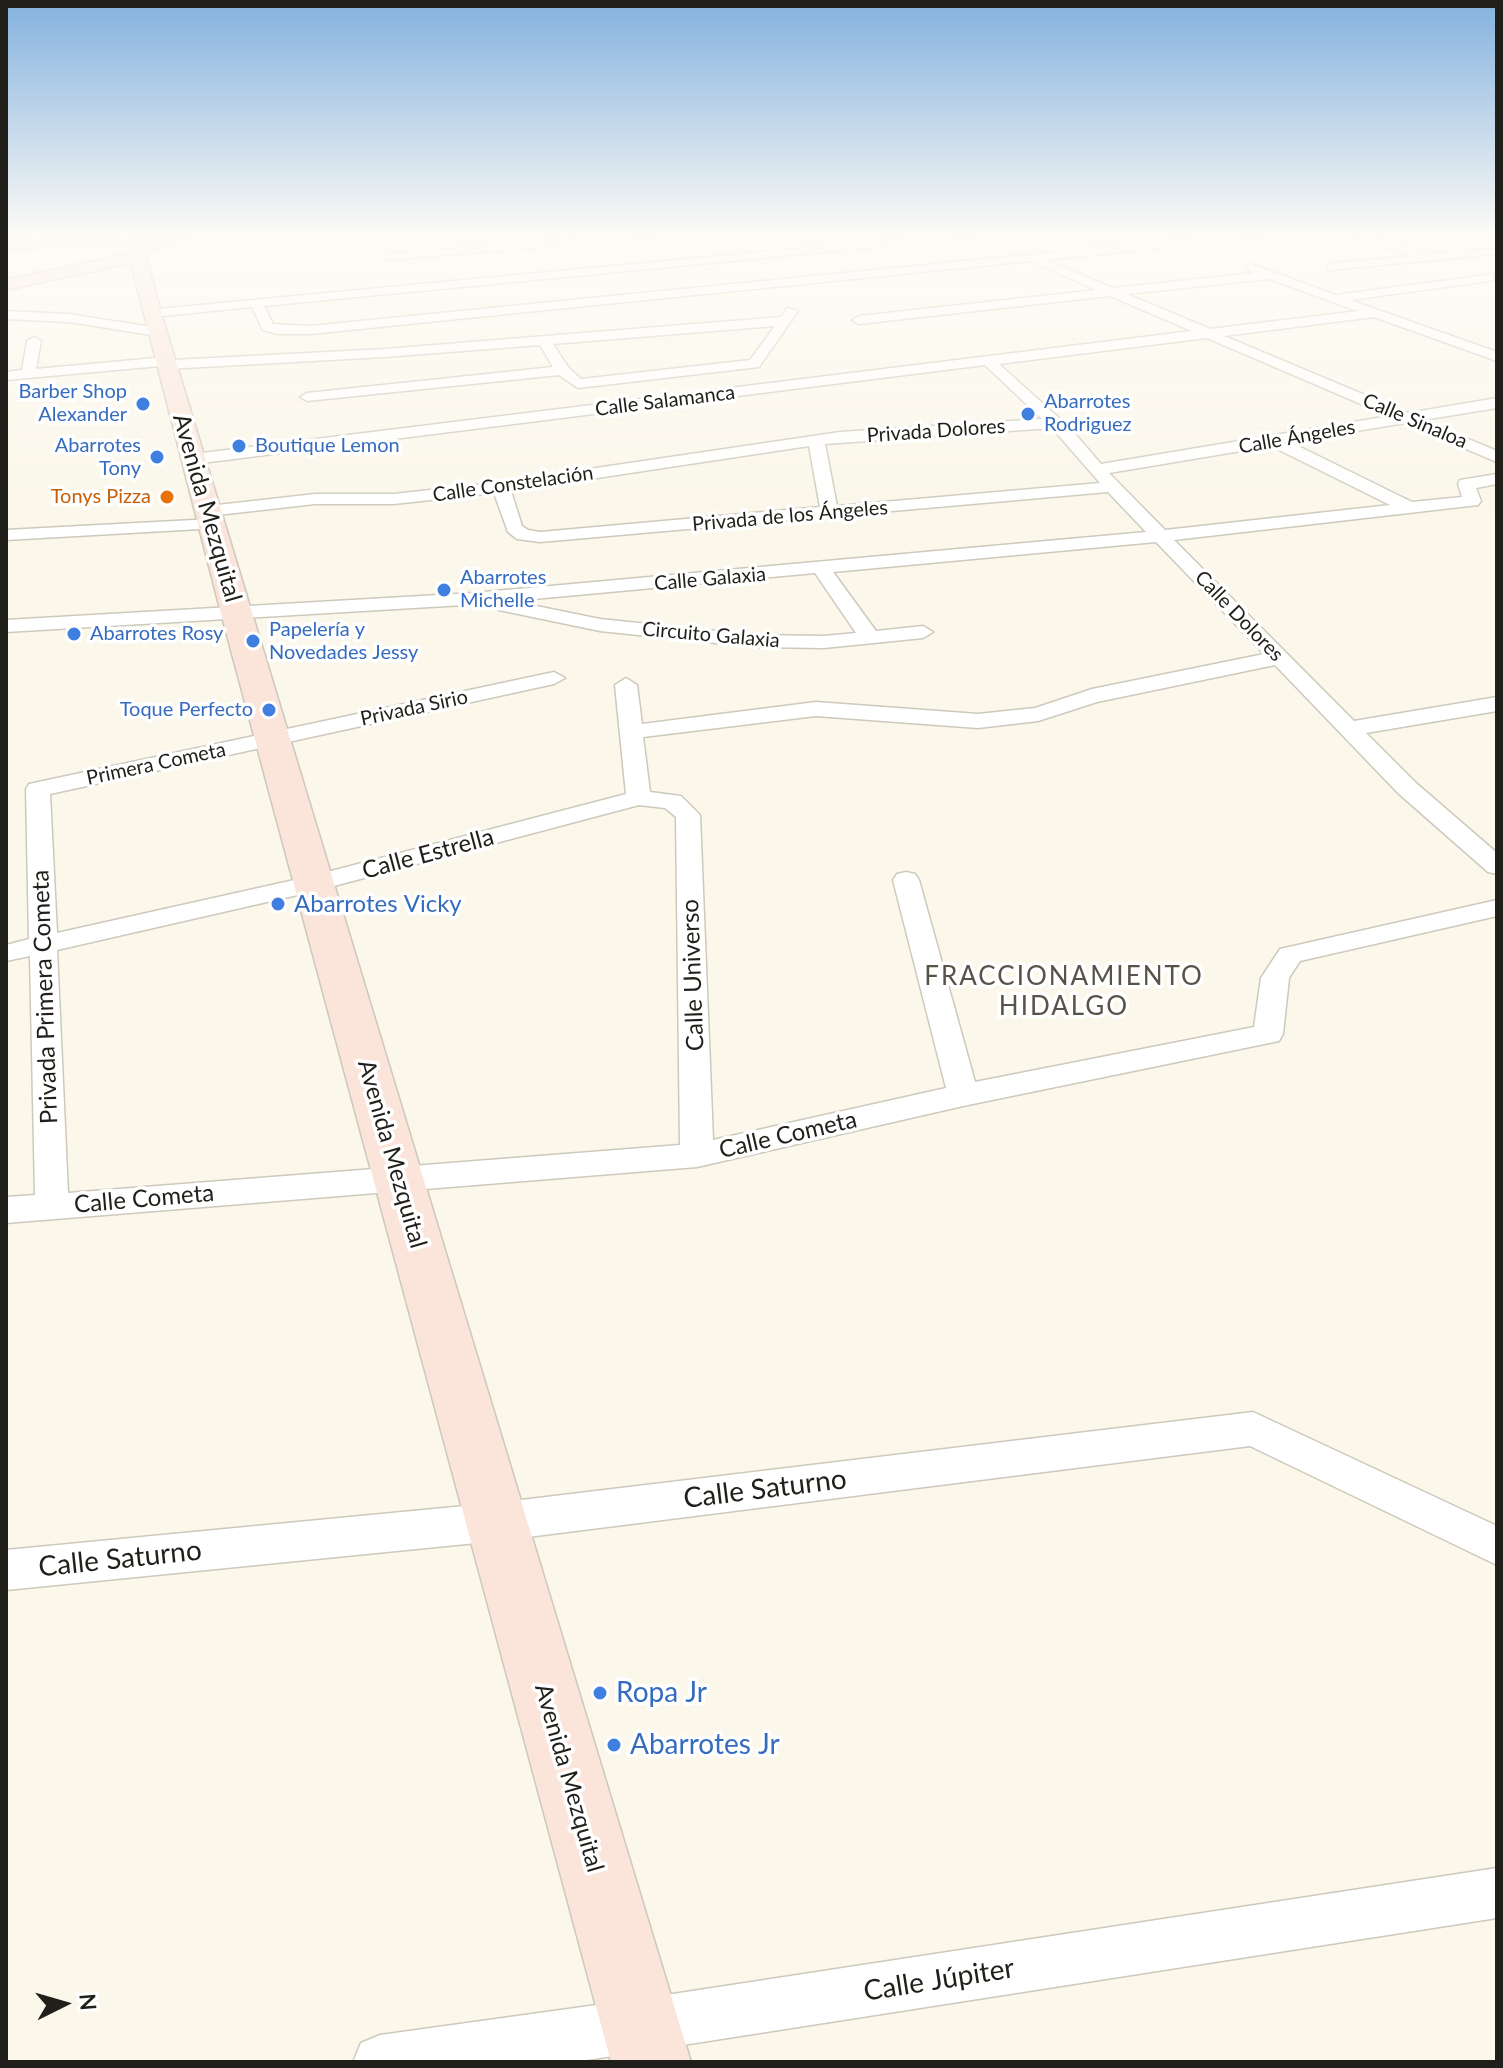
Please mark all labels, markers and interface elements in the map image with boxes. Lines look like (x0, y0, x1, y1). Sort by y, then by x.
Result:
place label: Barber Shop Alexander (18, 380, 127, 427)
street label: Calle Salamanca (594, 381, 736, 421)
street label: Calle Sinaloa (1359, 388, 1471, 454)
place label: Abarrotes Rodriguez (1044, 390, 1132, 437)
marker: Barber Shop Alexander (134, 395, 152, 413)
marker: Abarrotes Rodriguez (1019, 405, 1037, 423)
street label: Avenida Mezquital (166, 410, 248, 606)
street label: Privada Dolores (866, 414, 1006, 448)
street label: Calle Ángeles (1237, 415, 1357, 459)
place label: Abarrotes Tony (55, 434, 141, 481)
place label: Boutique Lemon (255, 434, 400, 458)
marker: Boutique Lemon (230, 437, 248, 455)
marker: Abarrotes Tony (148, 448, 166, 466)
street label: Calle Constelación (431, 461, 595, 507)
place label: Tonys Pizza (51, 485, 151, 509)
marker: Tonys Pizza (158, 488, 176, 506)
street label: Privada de los Ángeles (691, 495, 889, 537)
street label: Calle Galaxia (653, 562, 767, 596)
place label: Abarrotes Michelle (460, 566, 546, 613)
street label: Calle Dolores (1190, 566, 1288, 666)
marker: Abarrotes Michelle (435, 581, 453, 599)
street label: Circuito Galaxia (641, 617, 781, 653)
place label: Papelería y Novedades Jessy (269, 618, 418, 665)
place label: Abarrotes Rosy (90, 622, 223, 646)
marker: Abarrotes Rosy (65, 625, 83, 643)
marker: Papelería y Novedades Jessy (244, 632, 262, 650)
street label: Privada Sirio (358, 685, 470, 731)
place label: Toque Perfecto (120, 698, 253, 722)
marker: Toque Perfecto (260, 701, 278, 719)
street label: Primera Cometa (84, 738, 228, 790)
street label: Calle Estrella (359, 823, 497, 885)
street label: Privada Primera Cometa (26, 869, 64, 1125)
place label: Abarrotes Vicky (294, 890, 462, 918)
marker: Abarrotes Vicky (269, 895, 287, 913)
street label: Calle Universo (676, 899, 710, 1051)
district label: FRACCIONAMIENTO HIDALGO (924, 961, 1204, 1022)
street label: Avenida Mezquital (351, 1056, 433, 1252)
street label: Calle Cometa (716, 1105, 860, 1165)
street label: Calle Cometa (73, 1179, 215, 1219)
street label: Calle Saturno (682, 1462, 848, 1516)
street label: Calle Saturno (37, 1534, 203, 1584)
place label: Ropa Jr (616, 1676, 707, 1710)
street label: Avenida Mezquital (528, 1680, 610, 1876)
marker: Ropa Jr (591, 1684, 609, 1702)
place label: Abarrotes Jr (630, 1728, 780, 1762)
marker: Abarrotes Jr (605, 1736, 623, 1754)
street label: Calle Júpiter (861, 1952, 1017, 2008)
north arrow (24, 1964, 104, 2044)
text: N (74, 1992, 103, 2011)

